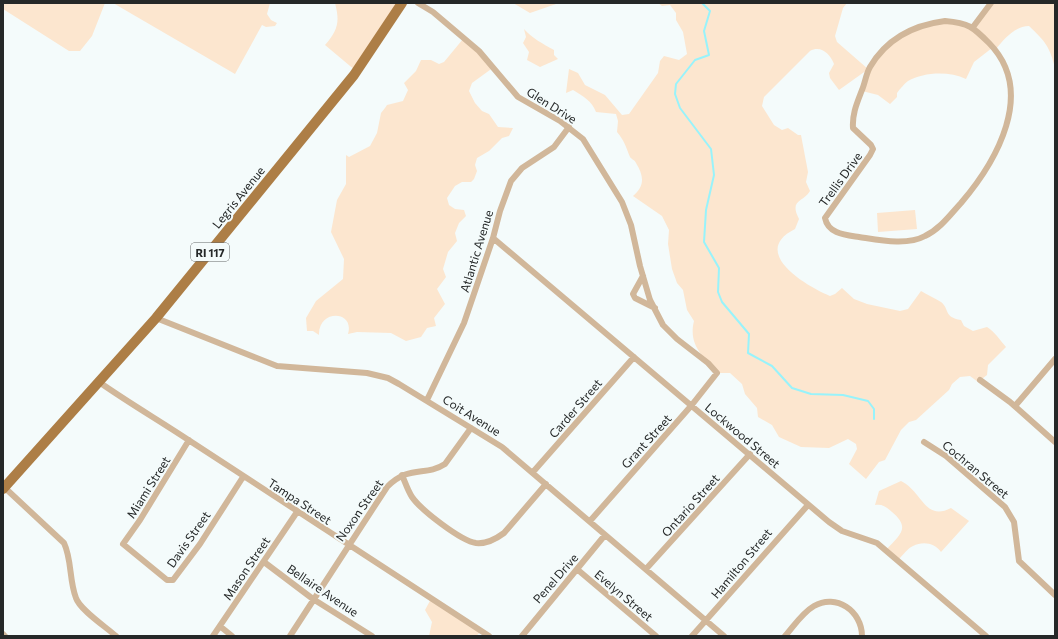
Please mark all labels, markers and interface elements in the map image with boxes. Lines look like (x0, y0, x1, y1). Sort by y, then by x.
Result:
street label: Glen Drive (524, 84, 580, 126)
street label: Trellis Drive (816, 149, 864, 209)
street label: Legris Avenue (209, 163, 267, 231)
street label: Atlantic Avenue (457, 208, 495, 294)
road number: RI 117 (191, 243, 229, 261)
street label: Carder Street (546, 376, 604, 440)
street label: Coit Avenue (440, 392, 504, 438)
street label: Lockwood Street (703, 400, 783, 470)
street label: Grant Street (618, 411, 674, 471)
street label: Cochran Street (940, 437, 1012, 501)
street label: Miami Street (123, 453, 173, 521)
street label: Ontario Street (658, 471, 722, 539)
street label: Tampa Street (266, 475, 334, 527)
street label: Noxon Street (333, 476, 386, 544)
street label: Davis Street (163, 508, 213, 570)
street label: Hamilton Street (708, 525, 774, 601)
street label: Mason Street (220, 534, 272, 602)
street label: Penel Drive (530, 550, 580, 606)
street label: Bellaire Avenue (285, 561, 361, 619)
street label: Evelyn Street (592, 567, 656, 623)

